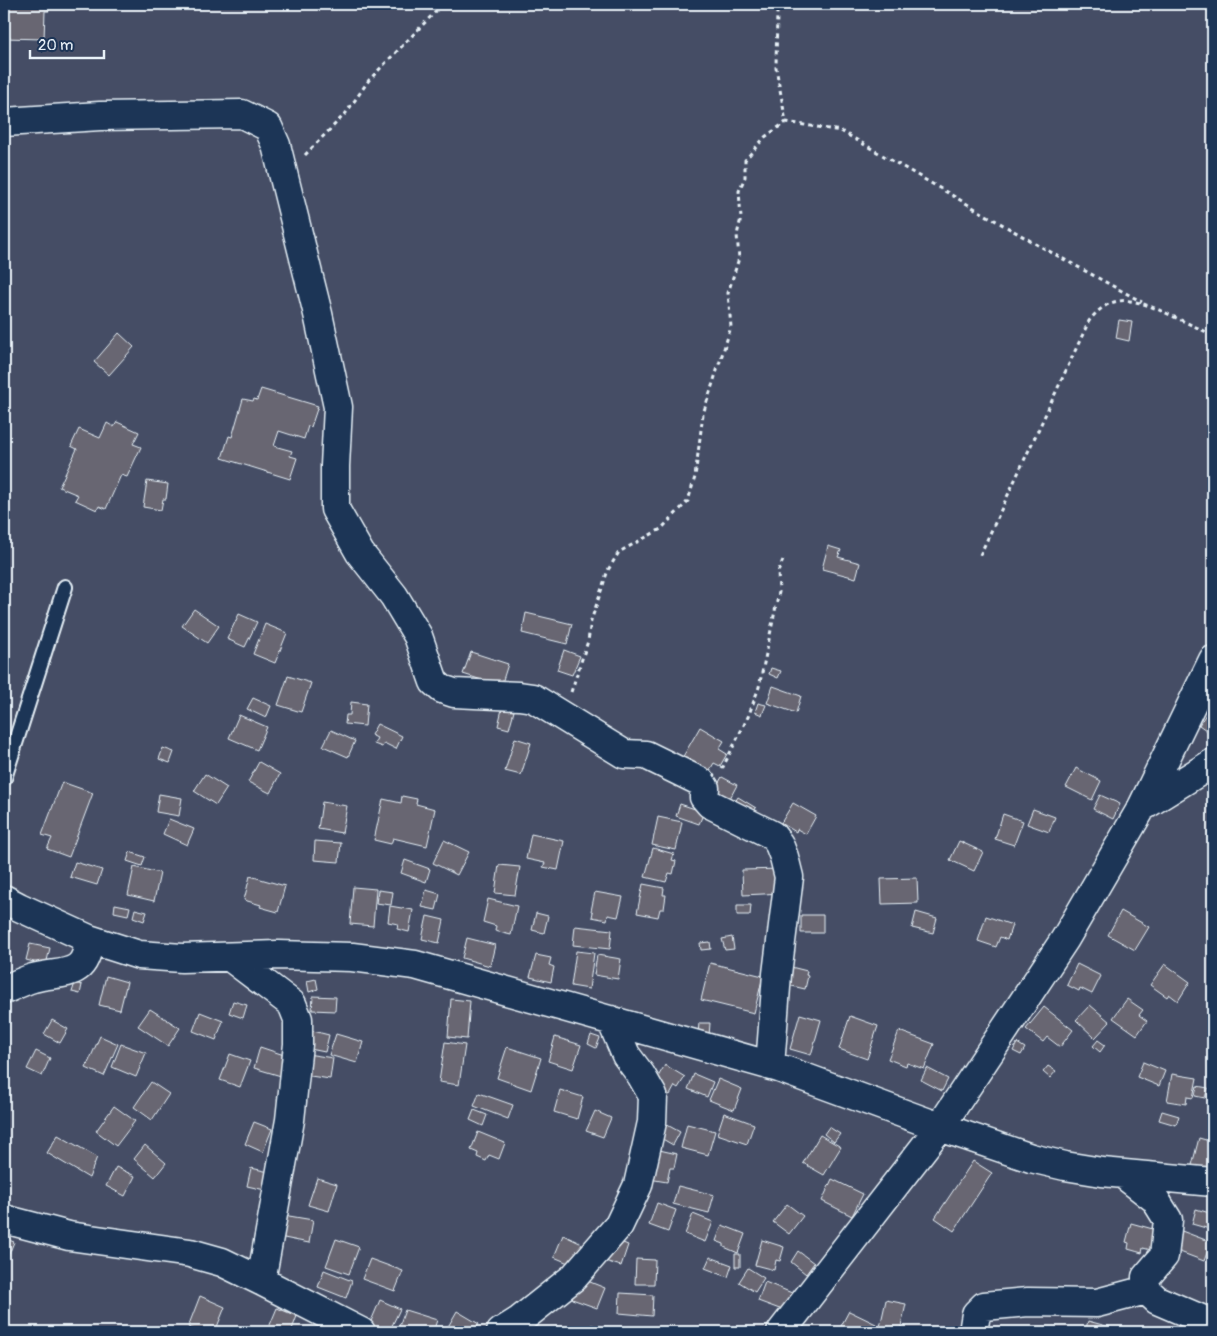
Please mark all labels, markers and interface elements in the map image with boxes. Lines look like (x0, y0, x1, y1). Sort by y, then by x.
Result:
scale bar (30, 28, 104, 60)
text: 20 m (38, 36, 73, 55)

